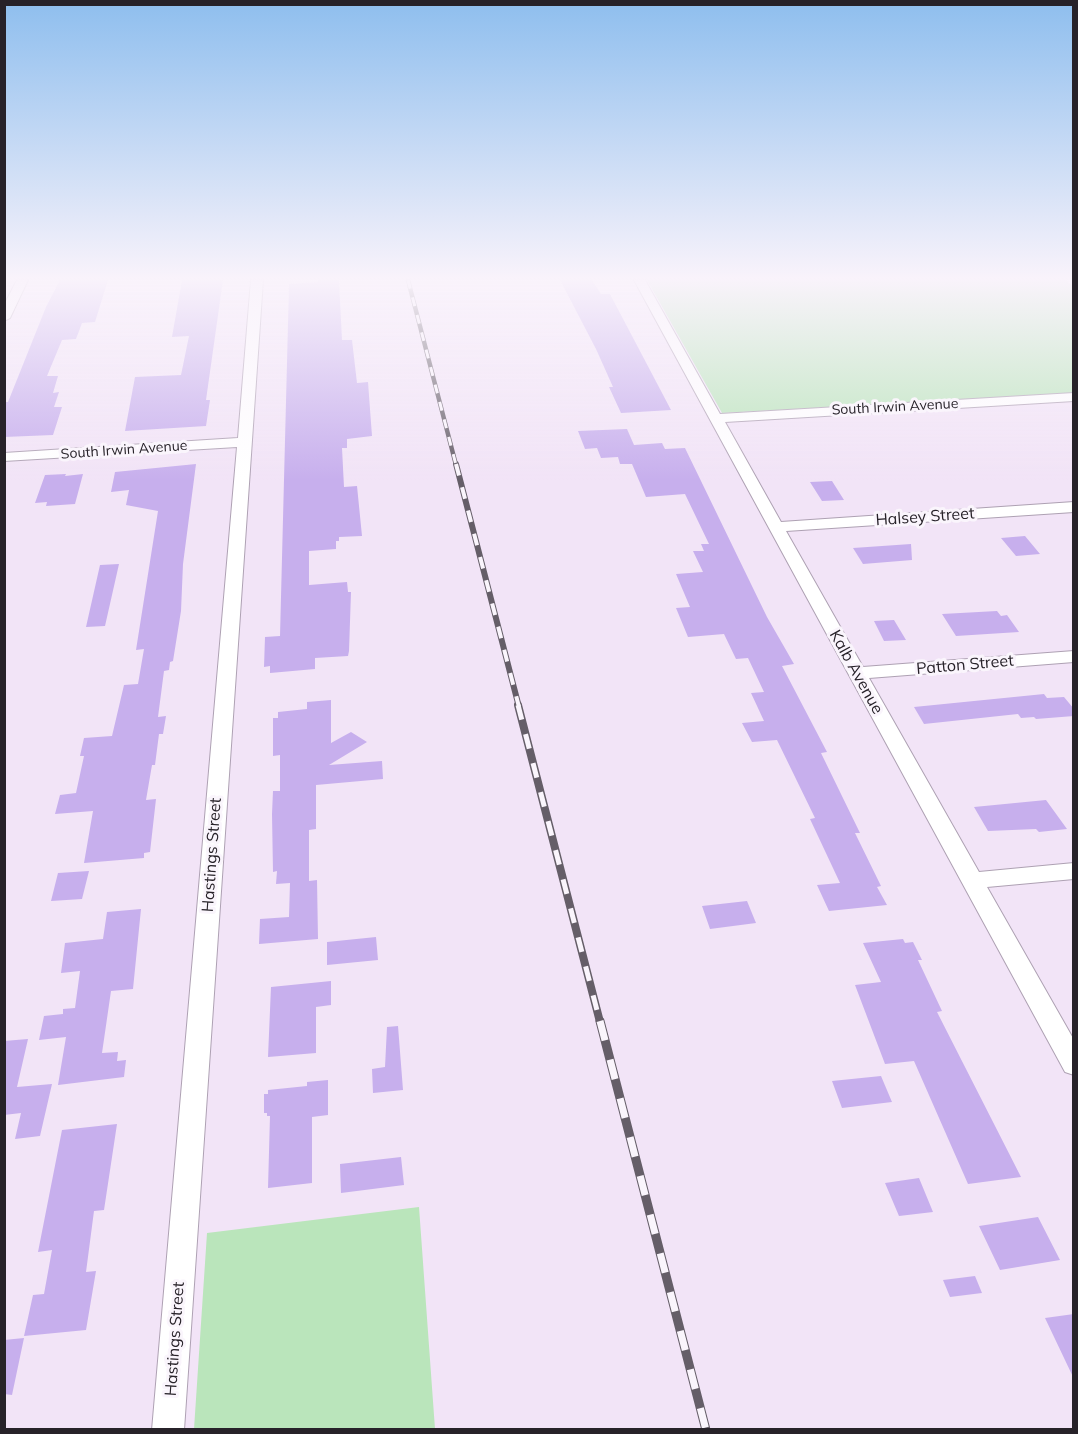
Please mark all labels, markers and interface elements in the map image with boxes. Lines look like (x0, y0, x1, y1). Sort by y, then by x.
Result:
street label: South Irwin Avenue (831, 395, 959, 419)
street label: South Irwin Avenue (60, 437, 188, 463)
street label: Halsey Street (875, 504, 975, 530)
street label: Kalb Avenue (825, 627, 887, 717)
street label: Patton Street (916, 651, 1014, 679)
street label: Hastings Street (198, 797, 226, 913)
street label: Hastings Street (161, 1281, 189, 1397)

